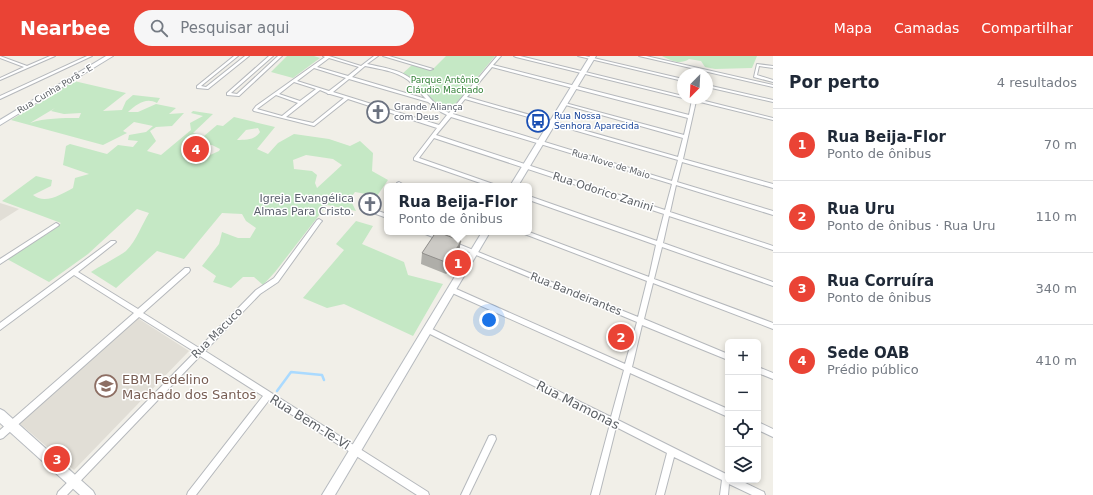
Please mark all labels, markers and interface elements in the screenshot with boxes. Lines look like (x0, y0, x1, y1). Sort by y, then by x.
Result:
search box (134, 10, 414, 46)
text: Nearbee (20, 17, 110, 39)
icon: search (148, 17, 170, 39)
text: Pesquisar aqui (180, 19, 289, 37)
text: Mapa (834, 20, 872, 36)
text: Camadas (894, 20, 959, 36)
text: Compartilhar (981, 20, 1073, 36)
street label: Rua Cunha Porã - E (15, 62, 95, 115)
north arrow (677, 68, 713, 104)
text: Por perto (789, 72, 879, 92)
park label: Parque Antônio Cláudio Machado (406, 75, 484, 95)
text: 4 resultados (997, 75, 1077, 90)
church icon: Grande Aliança com Deus (365, 99, 391, 125)
place label: Grande Aliança com Deus (394, 102, 463, 122)
bus stop icon: Rua Nossa Senhora Aparecida (525, 108, 551, 134)
place label: Rua Nossa Senhora Aparecida (554, 111, 639, 131)
text: Rua Beija-Flor (827, 128, 946, 146)
pin: 4 (183, 134, 209, 164)
text: 1 (797, 137, 807, 152)
text: 70 m (1044, 137, 1077, 152)
text: Ponto de ônibus (827, 146, 931, 161)
street label: Rua Nove de Maio (571, 147, 652, 181)
street label: Rua Odorico Zanini (551, 170, 655, 214)
popup (384, 183, 532, 235)
church icon: Igreja Evangélica Almas Para Cristo. (357, 191, 383, 217)
place label: Igreja Evangélica Almas Para Cristo. (254, 192, 354, 218)
text: Rua Beija-Flor (399, 193, 517, 211)
text: Rua Uru (827, 200, 895, 218)
text: 2 (797, 209, 807, 224)
text: 110 m (1035, 209, 1077, 224)
text: Ponto de ônibus (399, 211, 503, 226)
text: Ponto de ônibus · Rua Uru (827, 218, 996, 233)
pin: 1 (445, 248, 471, 278)
street label: Rua Bandeirantes (528, 270, 624, 318)
text: Rua Corruíra (827, 272, 934, 290)
text: 3 (797, 281, 807, 296)
text: 340 m (1035, 281, 1077, 296)
text: Ponto de ônibus (827, 290, 931, 305)
street label: Rua Macuco (189, 305, 245, 361)
your location (479, 310, 499, 330)
pin: 2 (608, 322, 634, 352)
map controls (725, 339, 761, 483)
button: + (725, 339, 761, 375)
text: Sede OAB (827, 344, 910, 362)
text: 4 (797, 353, 807, 368)
text: 410 m (1035, 353, 1077, 368)
text: Prédio público (827, 362, 919, 377)
place label: EBM Fedelino Machado dos Santos (122, 372, 256, 402)
school or university icon: EBM Fedelino Machado dos Santos (93, 373, 119, 399)
button: − (725, 375, 761, 411)
street label: Rua Mamonas (534, 378, 622, 433)
street label: Rua Bem-Te-Vi (267, 391, 353, 453)
button: locate (725, 411, 761, 447)
pin: 3 (44, 444, 70, 474)
button: layers (725, 447, 761, 483)

